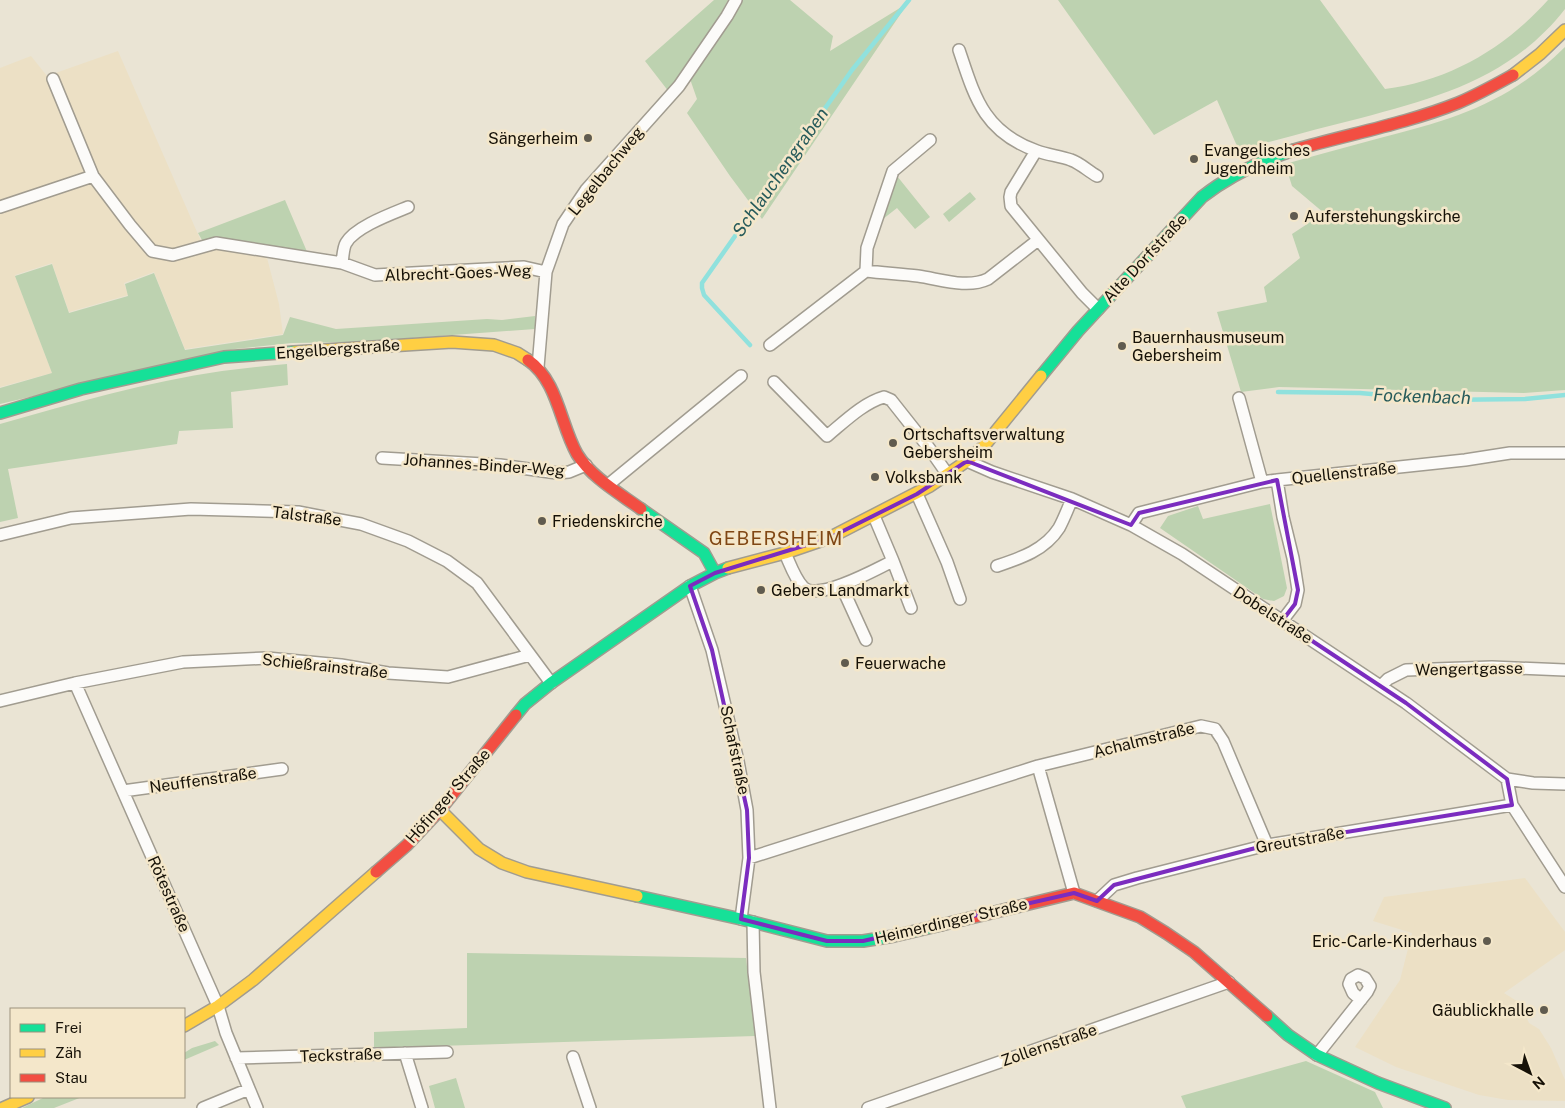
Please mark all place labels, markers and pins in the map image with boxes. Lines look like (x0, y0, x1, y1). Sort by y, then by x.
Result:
place label: Sängerheim (488, 129, 578, 148)
marker: Sängerheim (582, 132, 594, 144)
place label: Evangelisches Jugendheim (1204, 141, 1310, 178)
marker: Evangelisches Jugendheim (1188, 153, 1200, 165)
place label: Auferstehungskirche (1304, 207, 1461, 226)
marker: Auferstehungskirche (1288, 210, 1300, 222)
place label: Bauernhausmuseum Gebersheim (1132, 328, 1284, 365)
marker: Bauernhausmuseum Gebersheim (1116, 340, 1128, 352)
place label: Ortschaftsverwaltung Gebersheim (903, 425, 1065, 462)
marker: Ortschaftsverwaltung Gebersheim (887, 437, 899, 449)
place label: Volksbank (885, 468, 962, 487)
marker: Volksbank (869, 471, 881, 483)
place label: Friedenskirche (552, 512, 663, 531)
marker: Friedenskirche (536, 515, 548, 527)
place label: Gebers Landmarkt (771, 581, 909, 600)
marker: Gebers Landmarkt (755, 584, 767, 596)
place label: Feuerwache (855, 654, 946, 673)
marker: Feuerwache (839, 657, 851, 669)
place label: Eric-Carle-Kinderhaus (1312, 932, 1477, 951)
marker: Eric-Carle-Kinderhaus (1481, 935, 1493, 947)
place label: Gäublickhalle (1432, 1001, 1534, 1020)
marker: Gäublickhalle (1538, 1004, 1550, 1016)

